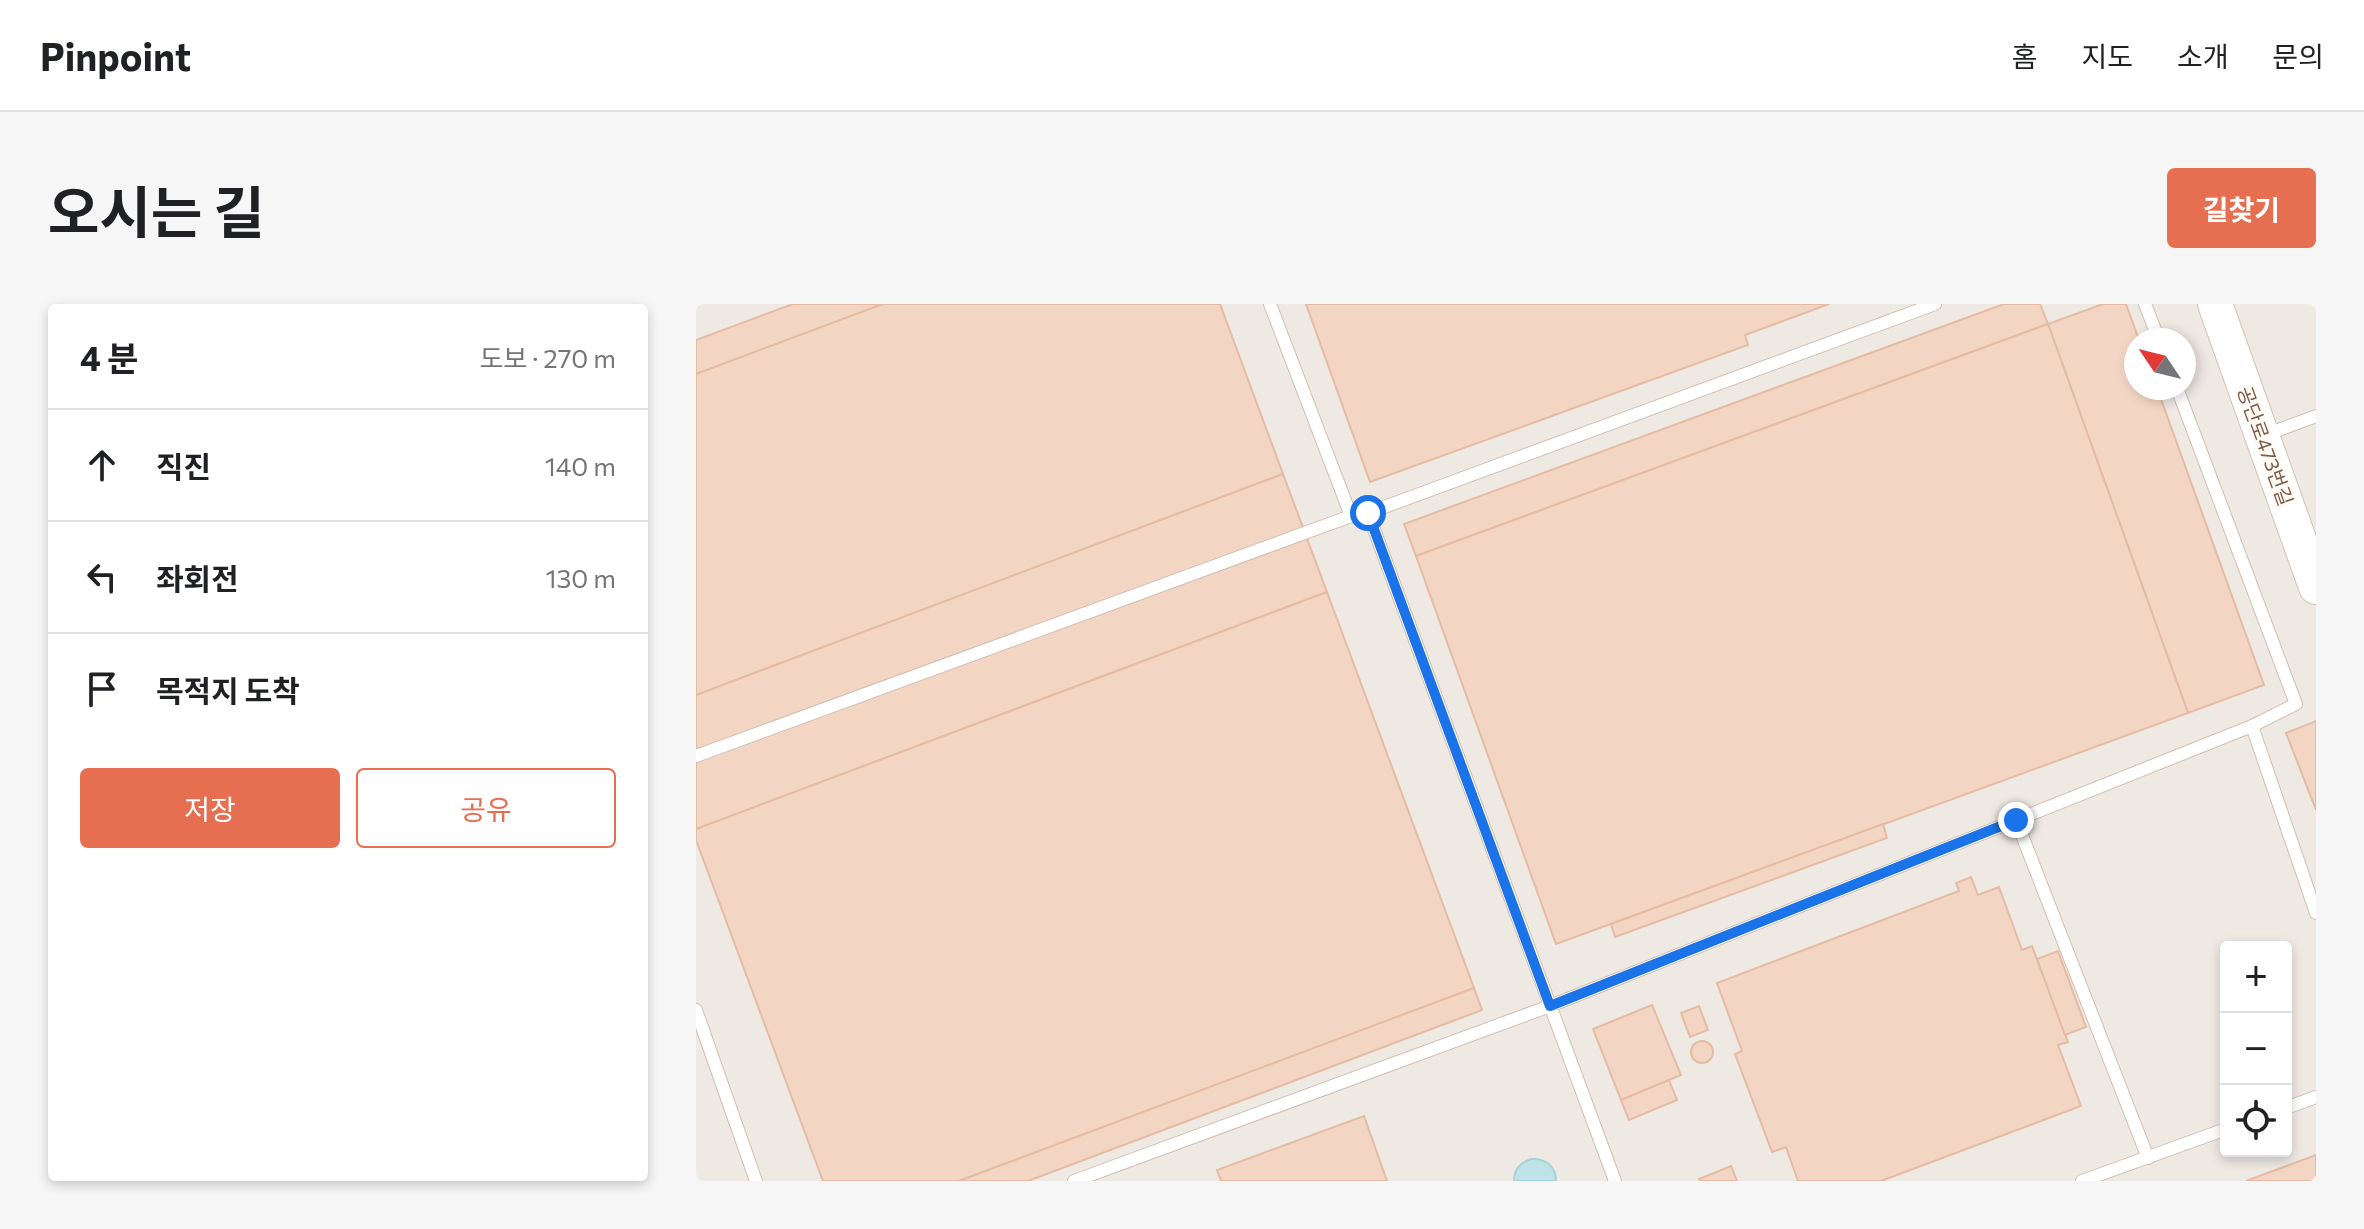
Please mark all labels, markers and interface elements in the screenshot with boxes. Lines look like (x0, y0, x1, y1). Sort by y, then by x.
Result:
text: Pinpoint (40, 32, 191, 79)
text: 홈 (2012, 39, 2037, 73)
text: 지도 (2081, 39, 2133, 73)
text: 소개 (2177, 39, 2228, 73)
text: 문의 (2272, 39, 2324, 73)
button: 길찾기 (2167, 168, 2316, 248)
text: 오시는 길 (48, 176, 265, 245)
north arrow (2124, 328, 2196, 400)
text: 4 분 (80, 336, 139, 378)
text: 도보 · 270 m (479, 342, 616, 373)
street label: 공단로473번길 (2233, 383, 2299, 509)
icon: ahead (80, 443, 124, 487)
text: 직진 (156, 447, 211, 484)
text: 140 m (545, 450, 616, 481)
route start (1350, 495, 1386, 531)
icon: left (80, 555, 124, 599)
text: 좌회전 (156, 559, 239, 596)
text: 130 m (545, 562, 616, 593)
icon: arrive (80, 667, 124, 711)
text: 목적지 도착 (156, 671, 300, 708)
button: 저장 (80, 768, 340, 848)
button: 공유 (356, 768, 616, 848)
route end (1998, 802, 2034, 838)
map controls (2220, 941, 2292, 1157)
button: + (2220, 941, 2292, 1013)
button: − (2220, 1013, 2292, 1085)
button: locate (2220, 1085, 2292, 1157)

